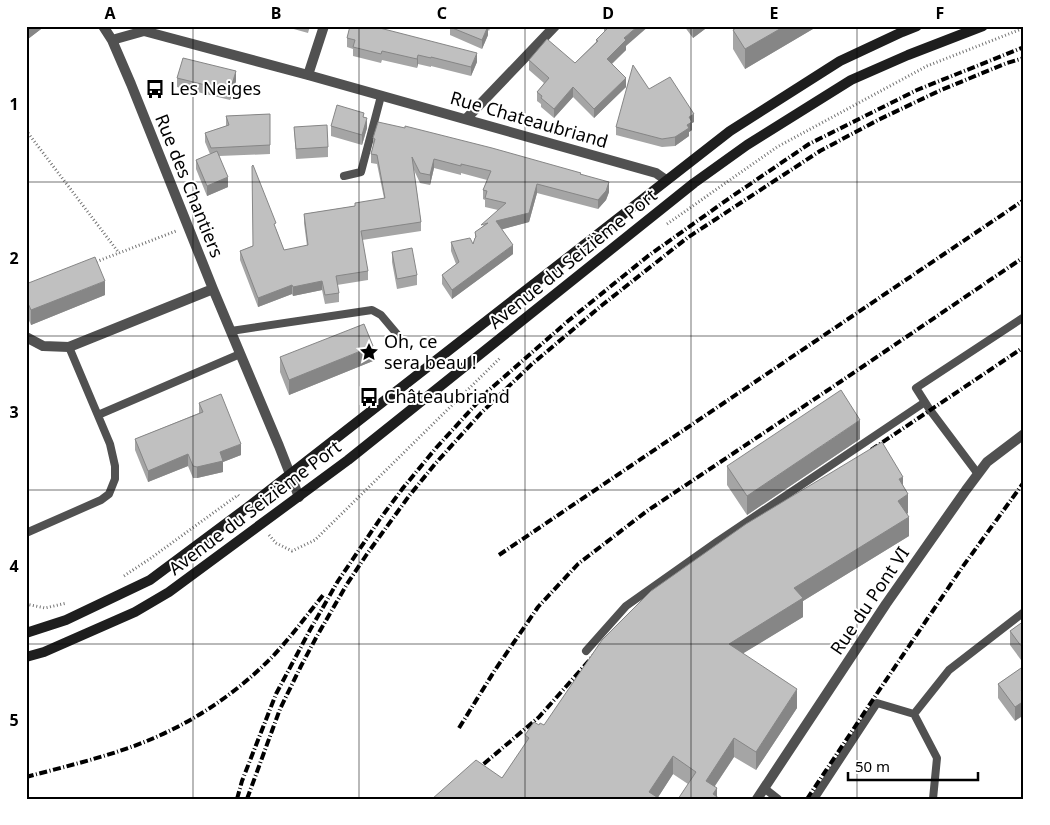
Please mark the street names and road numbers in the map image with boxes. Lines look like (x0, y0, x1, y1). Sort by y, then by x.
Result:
street label: Rue Chateaubriand (448, 85, 611, 153)
street label: Rue des Chantiers (150, 110, 230, 261)
street label: Avenue du Seizième Port (483, 182, 662, 334)
street label: Avenue du Seizième Port (163, 434, 346, 580)
street label: Rue du Pont VI (824, 542, 914, 659)

